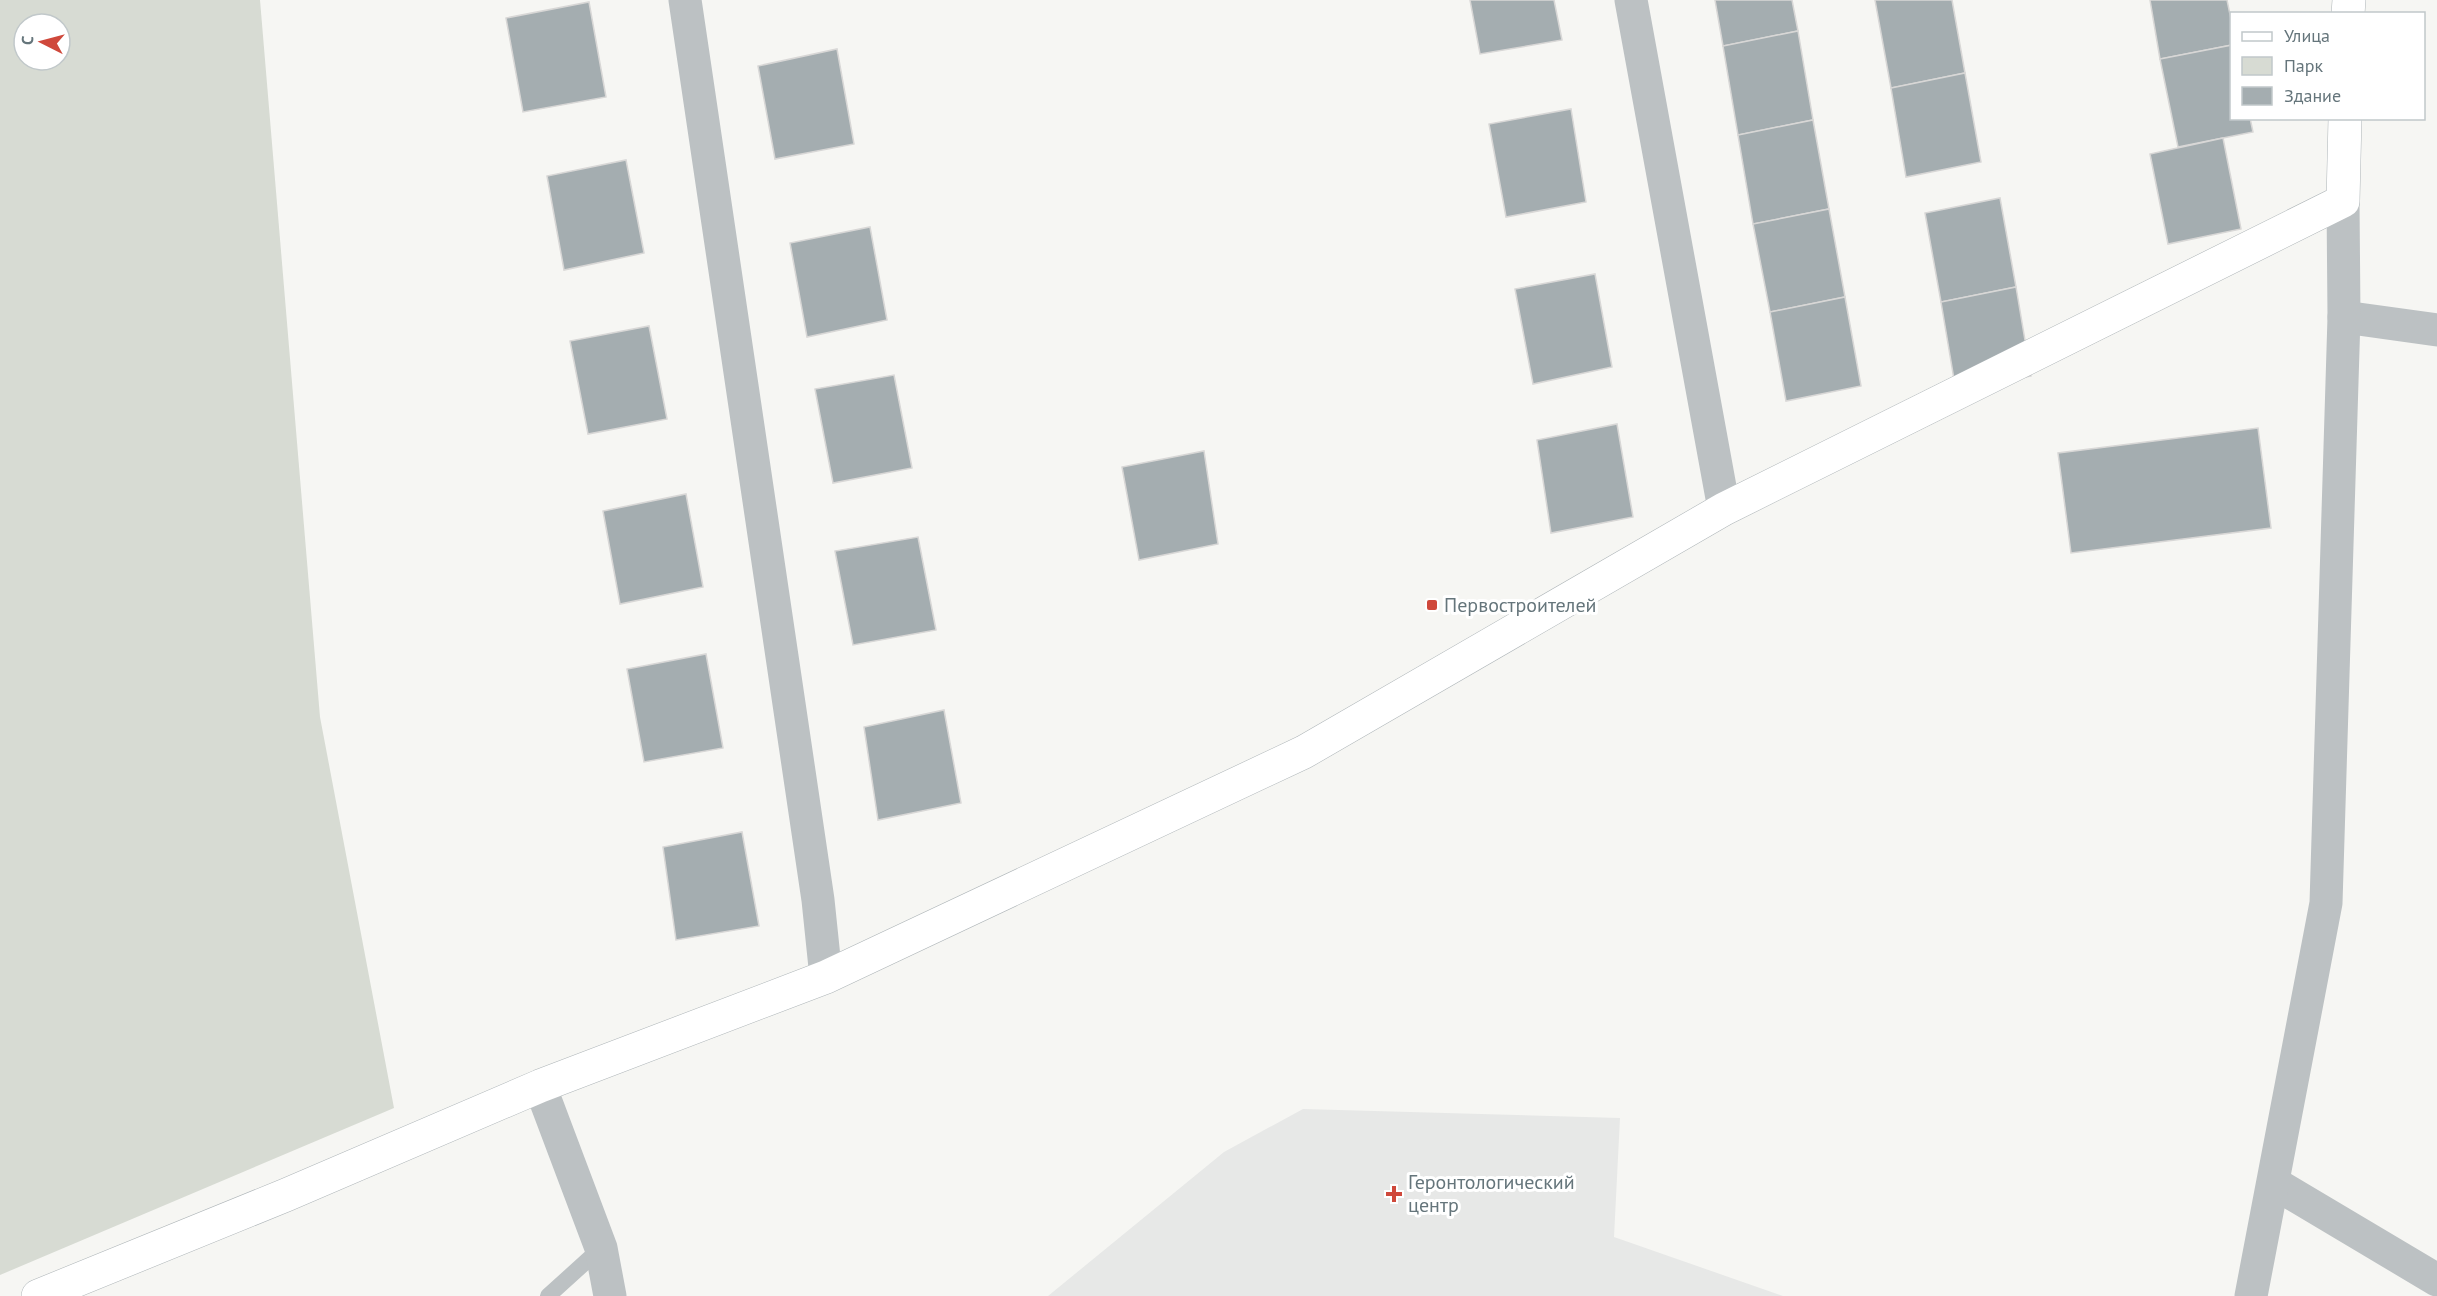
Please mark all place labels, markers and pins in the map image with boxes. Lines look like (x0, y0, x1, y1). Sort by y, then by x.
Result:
place label: Первостроителей (1444, 592, 1596, 618)
marker: Первостроителей (1425, 598, 1439, 612)
place label: Геронтологический центр (1408, 1169, 1575, 1218)
marker: Геронтологический центр (1385, 1185, 1403, 1203)

